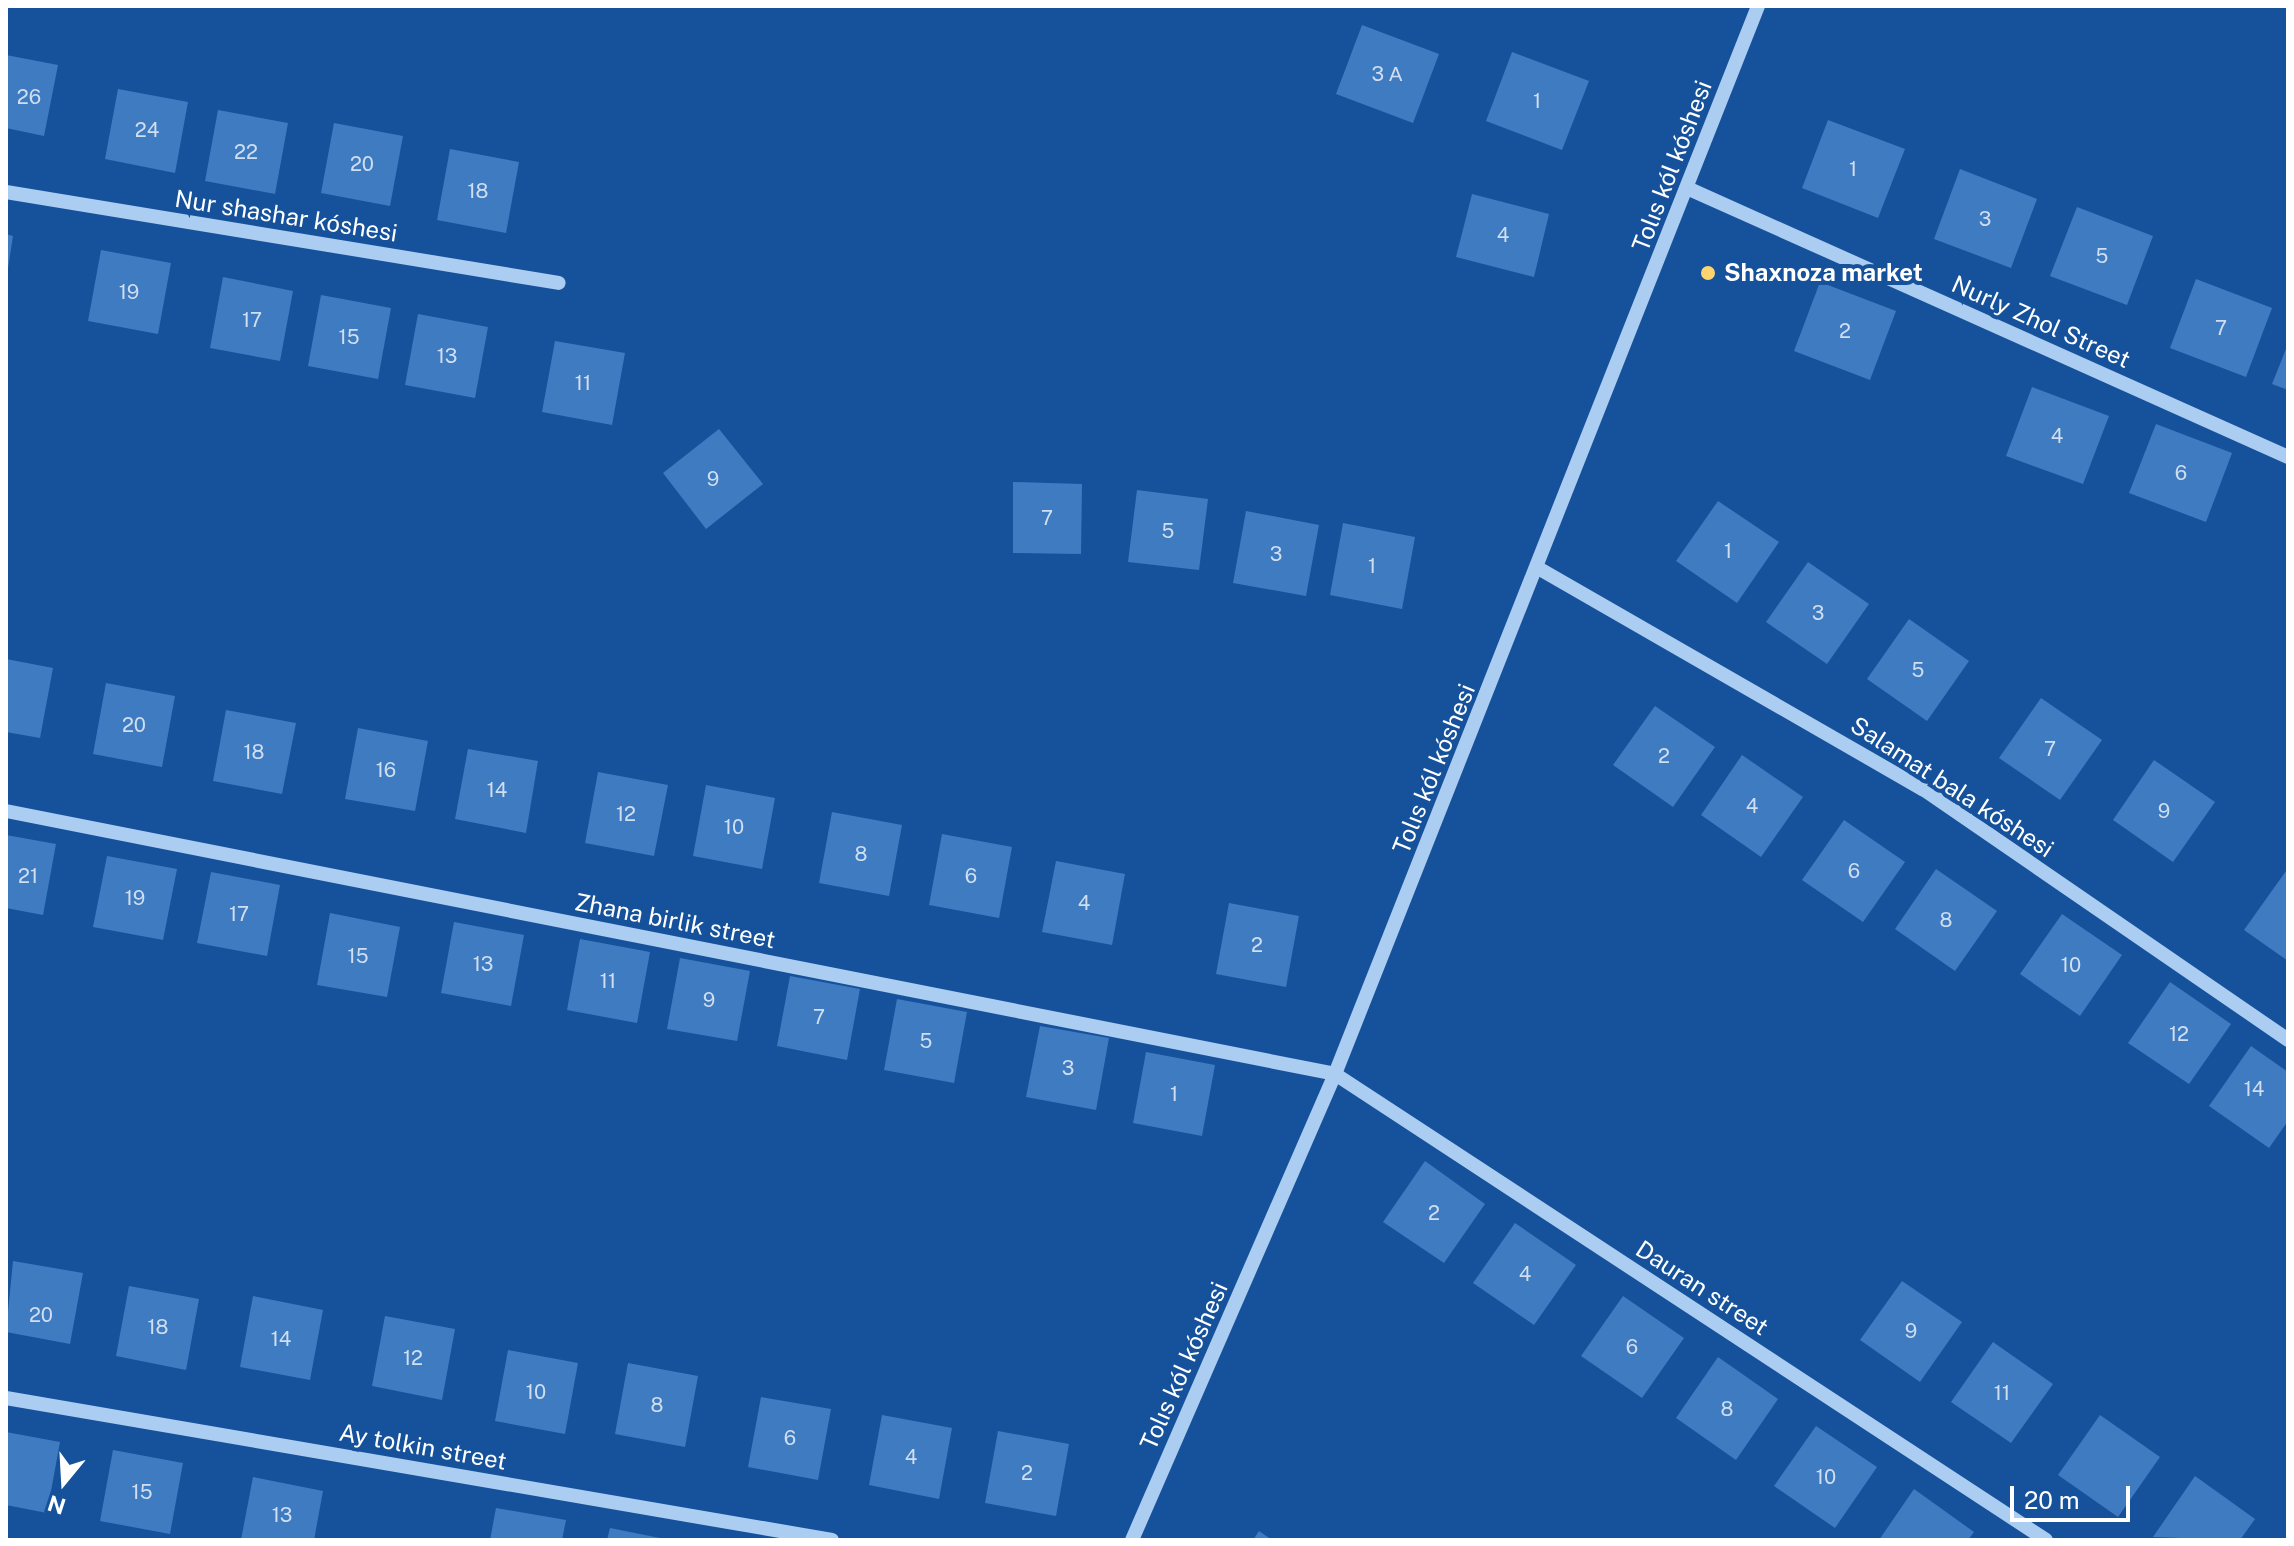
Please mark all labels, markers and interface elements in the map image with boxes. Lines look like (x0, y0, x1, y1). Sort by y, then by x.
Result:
house number: 3 А (1372, 62, 1402, 86)
street label: Tolıs kól kóshesi (1626, 77, 1718, 255)
house number: 26 (17, 85, 41, 109)
house number: 1 (1533, 89, 1541, 113)
house number: 24 (135, 118, 159, 142)
house number: 22 (234, 140, 258, 164)
house number: 20 (350, 152, 374, 176)
house number: 1 (1849, 157, 1857, 181)
house number: 18 (467, 179, 489, 203)
street label: Nur shashar kóshesi (173, 184, 399, 248)
house number: 3 (1979, 207, 1991, 231)
house number: 4 (1497, 223, 1509, 247)
house number: 5 (2096, 244, 2108, 268)
place label: Shaxnoza market (1724, 259, 1923, 287)
marker: Shaxnoza market (1699, 264, 1717, 282)
street label: Nurly Zhol Street (1947, 270, 2135, 374)
house number: 19 (119, 280, 139, 304)
house number: 17 (242, 308, 262, 332)
house number: 7 (2215, 316, 2227, 340)
house number: 2 (1839, 319, 1851, 343)
house number: 15 (339, 325, 359, 349)
house number: 13 (437, 344, 457, 368)
house number: 11 (575, 371, 591, 395)
house number: 4 (2051, 424, 2063, 448)
house number: 6 (2175, 461, 2187, 485)
house number: 9 (707, 467, 719, 491)
house number: 7 (1041, 506, 1053, 530)
house number: 5 (1162, 519, 1174, 543)
house number: 1 (1724, 539, 1732, 563)
house number: 3 (1270, 542, 1282, 566)
house number: 1 (1368, 554, 1376, 578)
house number: 3 (1812, 601, 1824, 625)
house number: 5 (1912, 658, 1924, 682)
street label: Tolıs kól kóshesi (1387, 680, 1481, 858)
street label: Salamat bala kóshesi (1845, 711, 2059, 863)
house number: 20 (122, 713, 146, 737)
house number: 7 (2044, 737, 2056, 761)
house number: 18 (243, 740, 265, 764)
house number: 2 (1658, 744, 1670, 768)
house number: 16 (376, 758, 396, 782)
house number: 14 (487, 778, 507, 802)
house number: 4 (1746, 794, 1758, 818)
house number: 9 (2158, 799, 2170, 823)
house number: 12 (616, 802, 636, 826)
house number: 10 (724, 815, 744, 839)
house number: 8 (855, 842, 867, 866)
house number: 6 (1848, 859, 1860, 883)
house number: 21 (18, 864, 38, 888)
house number: 6 (965, 864, 977, 888)
house number: 19 (125, 886, 145, 910)
street label: Zhana birlik street (572, 887, 778, 955)
house number: 4 (1078, 891, 1090, 915)
house number: 17 (229, 902, 249, 926)
house number: 8 (1940, 908, 1952, 932)
house number: 2 (1251, 933, 1263, 957)
house number: 15 (348, 944, 368, 968)
house number: 13 (473, 952, 493, 976)
house number: 10 (2061, 953, 2081, 977)
house number: 11 (600, 969, 616, 993)
house number: 9 (703, 988, 715, 1012)
house number: 7 (813, 1005, 825, 1029)
house number: 12 (2169, 1022, 2189, 1046)
house number: 5 (920, 1029, 932, 1053)
house number: 3 (1062, 1056, 1074, 1080)
house number: 14 (2244, 1077, 2264, 1101)
house number: 1 (1170, 1082, 1178, 1106)
house number: 2 (1428, 1201, 1440, 1225)
street label: Dauran street (1630, 1234, 1774, 1342)
house number: 4 (1519, 1262, 1531, 1286)
street label: Tolıs kól kóshesi (1134, 1278, 1234, 1454)
house number: 20 (29, 1303, 53, 1327)
house number: 18 (147, 1315, 169, 1339)
house number: 9 (1905, 1319, 1917, 1343)
house number: 14 (271, 1327, 291, 1351)
house number: 6 (1626, 1335, 1638, 1359)
house number: 12 (403, 1346, 423, 1370)
house number: 10 (526, 1380, 546, 1404)
house number: 11 (1994, 1381, 2010, 1405)
house number: 8 (651, 1393, 663, 1417)
house number: 8 (1721, 1397, 1733, 1421)
street label: Ay tolkin street (337, 1418, 509, 1476)
house number: 6 (784, 1426, 796, 1450)
north arrow (24, 1442, 104, 1522)
house number: 4 (905, 1445, 917, 1469)
house number: 2 (1021, 1461, 1033, 1485)
house number: 10 (1816, 1465, 1836, 1489)
scale bar (2014, 1470, 2134, 1520)
house number: 15 (132, 1480, 152, 1504)
text: 20 m (2024, 1486, 2080, 1514)
text: N (44, 1490, 69, 1520)
house number: 13 (272, 1503, 292, 1527)

